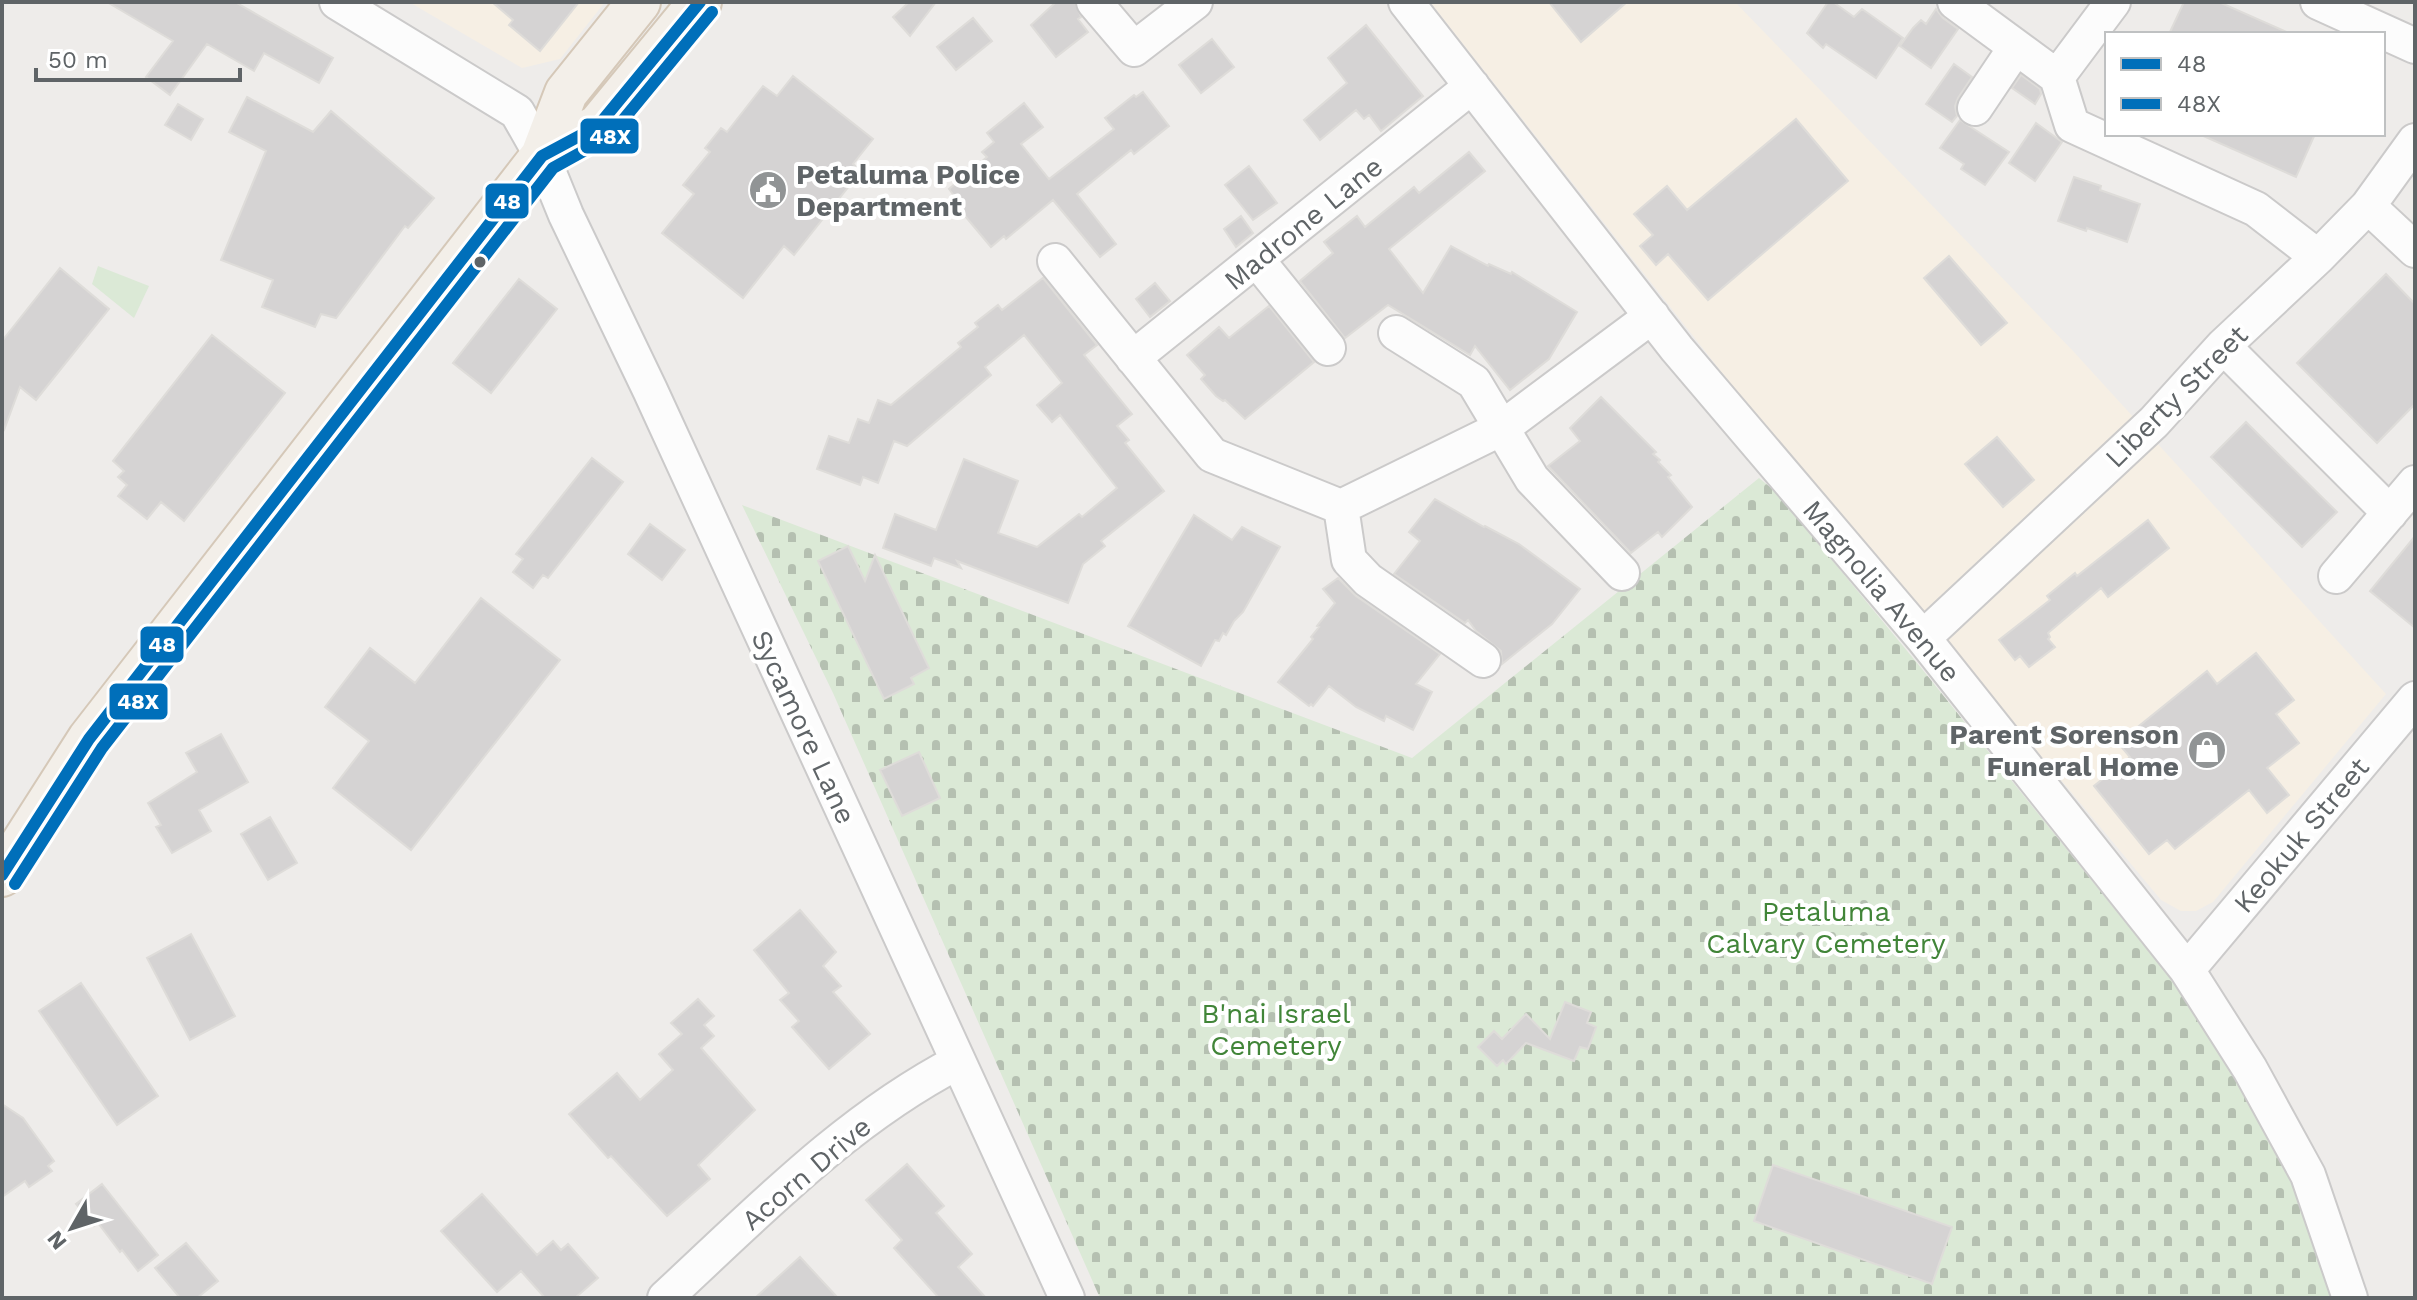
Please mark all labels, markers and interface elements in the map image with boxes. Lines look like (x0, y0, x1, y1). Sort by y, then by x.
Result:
scale bar (36, 32, 240, 82)
legend (2105, 32, 2385, 136)
text: 50 m (48, 46, 108, 74)
text: 48 (2177, 50, 2206, 78)
text: 48X (2177, 90, 2221, 118)
line badge: 48X (579, 117, 640, 155)
text: 48X (589, 124, 632, 149)
street label: Madrone Lane (1218, 150, 1389, 297)
place label: Petaluma Police Department (796, 158, 1020, 223)
public building icon: Petaluma Police Department (747, 169, 789, 211)
line badge: 48 (484, 182, 530, 220)
text: 48 (493, 189, 521, 214)
unlabelled marker (472, 254, 488, 270)
street label: Liberty Street (2098, 318, 2255, 474)
street label: Magnolia Avenue (1796, 494, 1967, 689)
line badge: 48 (139, 625, 185, 664)
street label: Sycamore Lane (744, 625, 863, 829)
text: 48 (148, 632, 176, 657)
line badge: 48X (108, 682, 169, 721)
text: 48X (117, 689, 160, 714)
place label: Parent Sorenson Funeral Home (1949, 718, 2179, 783)
shop icon: Parent Sorenson Funeral Home (2186, 729, 2228, 771)
street label: Keokuk Street (2227, 751, 2376, 920)
park label: Petaluma Calvary Cemetery (1706, 895, 1946, 960)
park label: B'nai Israel Cemetery (1201, 997, 1351, 1062)
street label: Acorn Drive (735, 1110, 878, 1237)
north arrow (32, 1188, 112, 1268)
text: N (42, 1226, 72, 1254)

